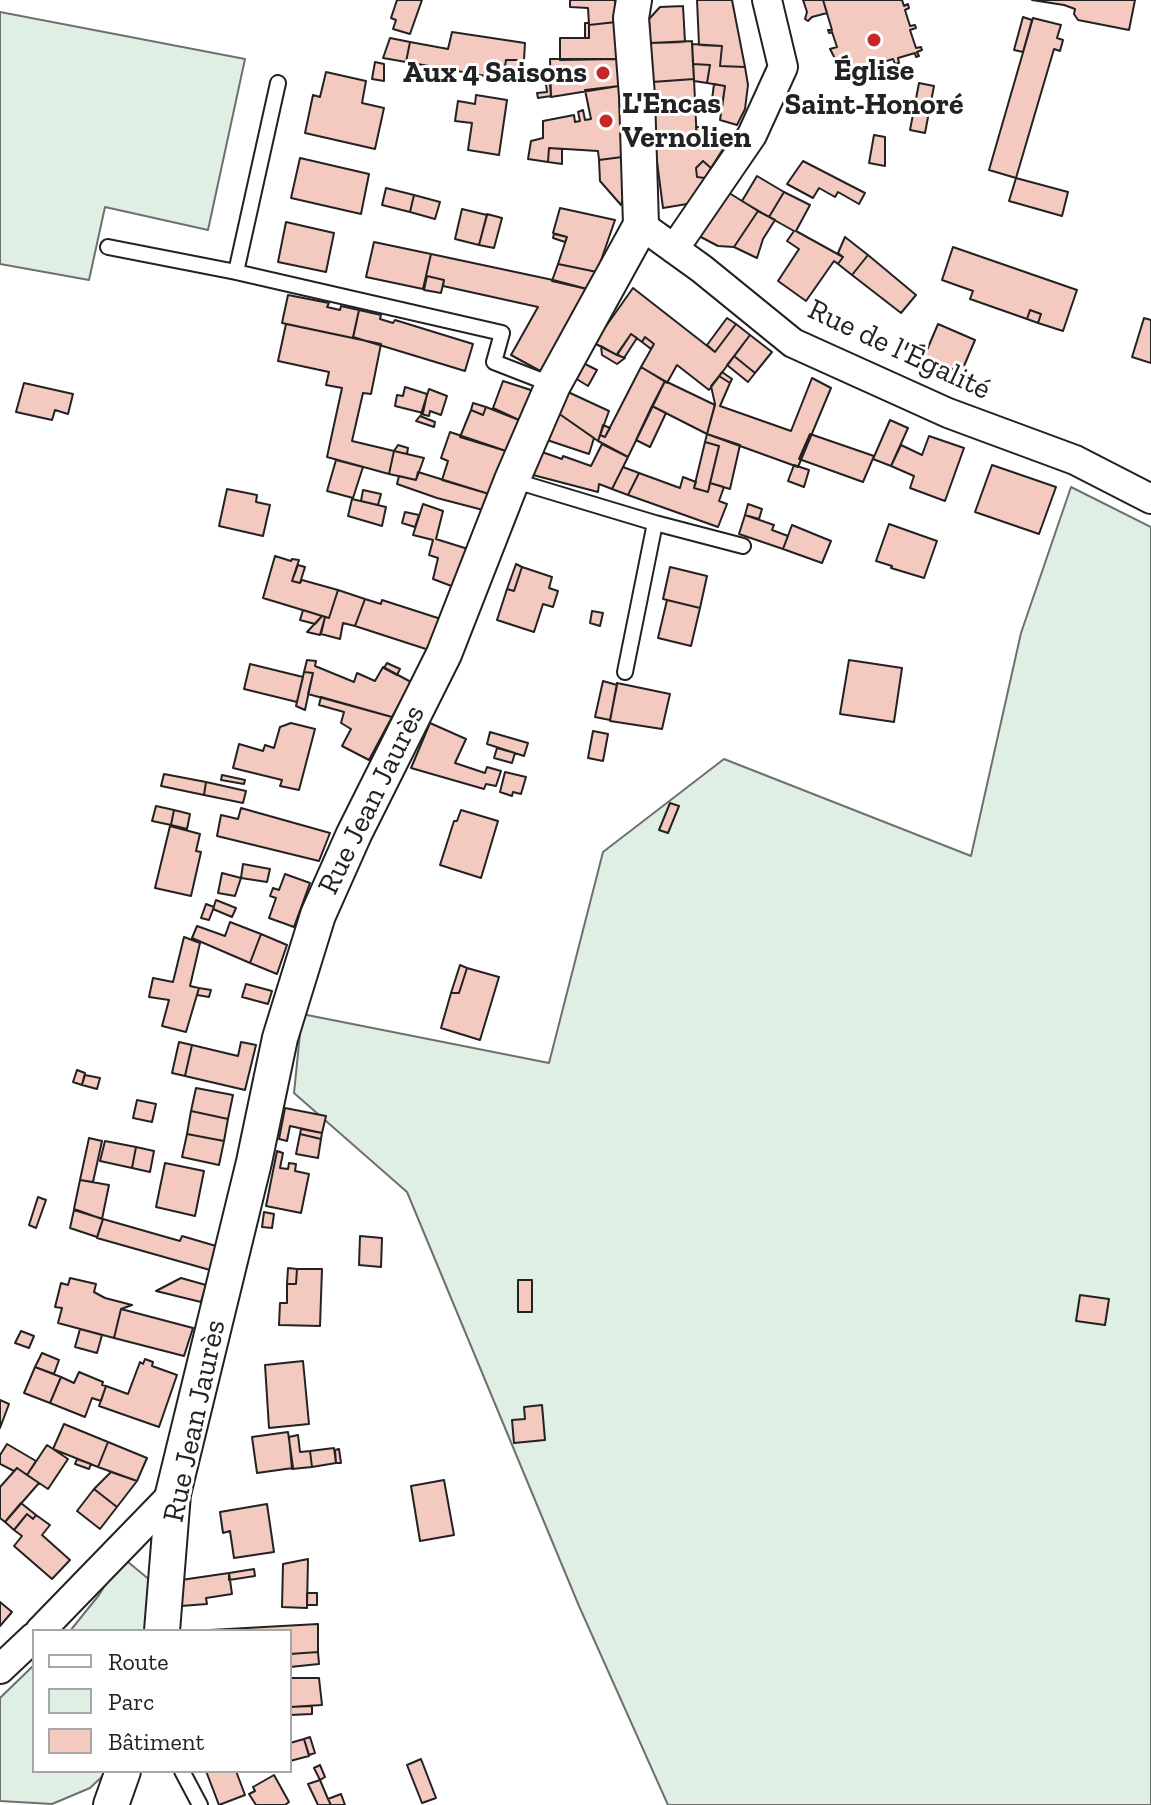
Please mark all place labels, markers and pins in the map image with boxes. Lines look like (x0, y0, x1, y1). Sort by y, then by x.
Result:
marker: Église Saint-Honoré (865, 31, 883, 49)
place label: Église Saint-Honoré (785, 53, 963, 124)
place label: Aux 4 Saisons (403, 55, 587, 91)
marker: Aux 4 Saisons (594, 64, 612, 82)
place label: L'Encas Vernolien (622, 86, 751, 156)
marker: L'Encas Vernolien (597, 112, 615, 130)

